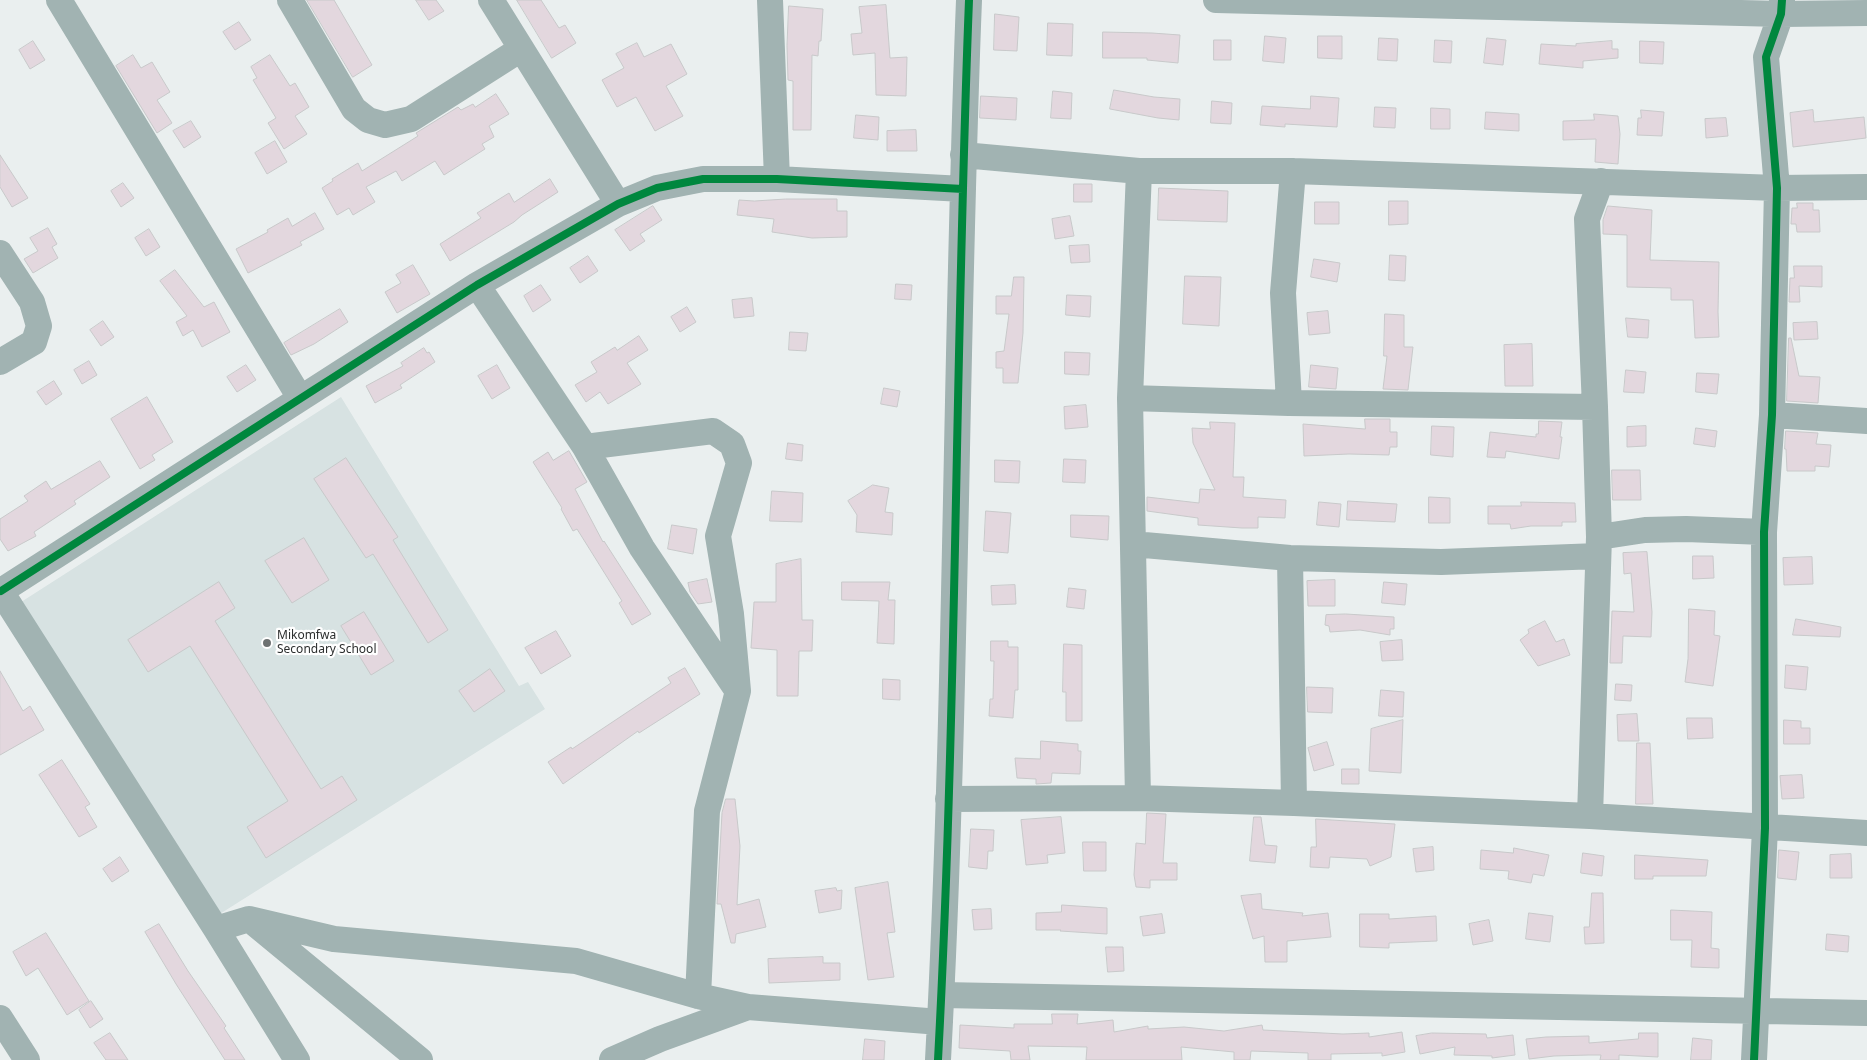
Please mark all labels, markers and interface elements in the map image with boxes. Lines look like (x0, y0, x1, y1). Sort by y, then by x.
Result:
place label: Mikomfwa Secondary School (277, 629, 376, 657)
marker: Mikomfwa Secondary School (261, 637, 273, 649)

